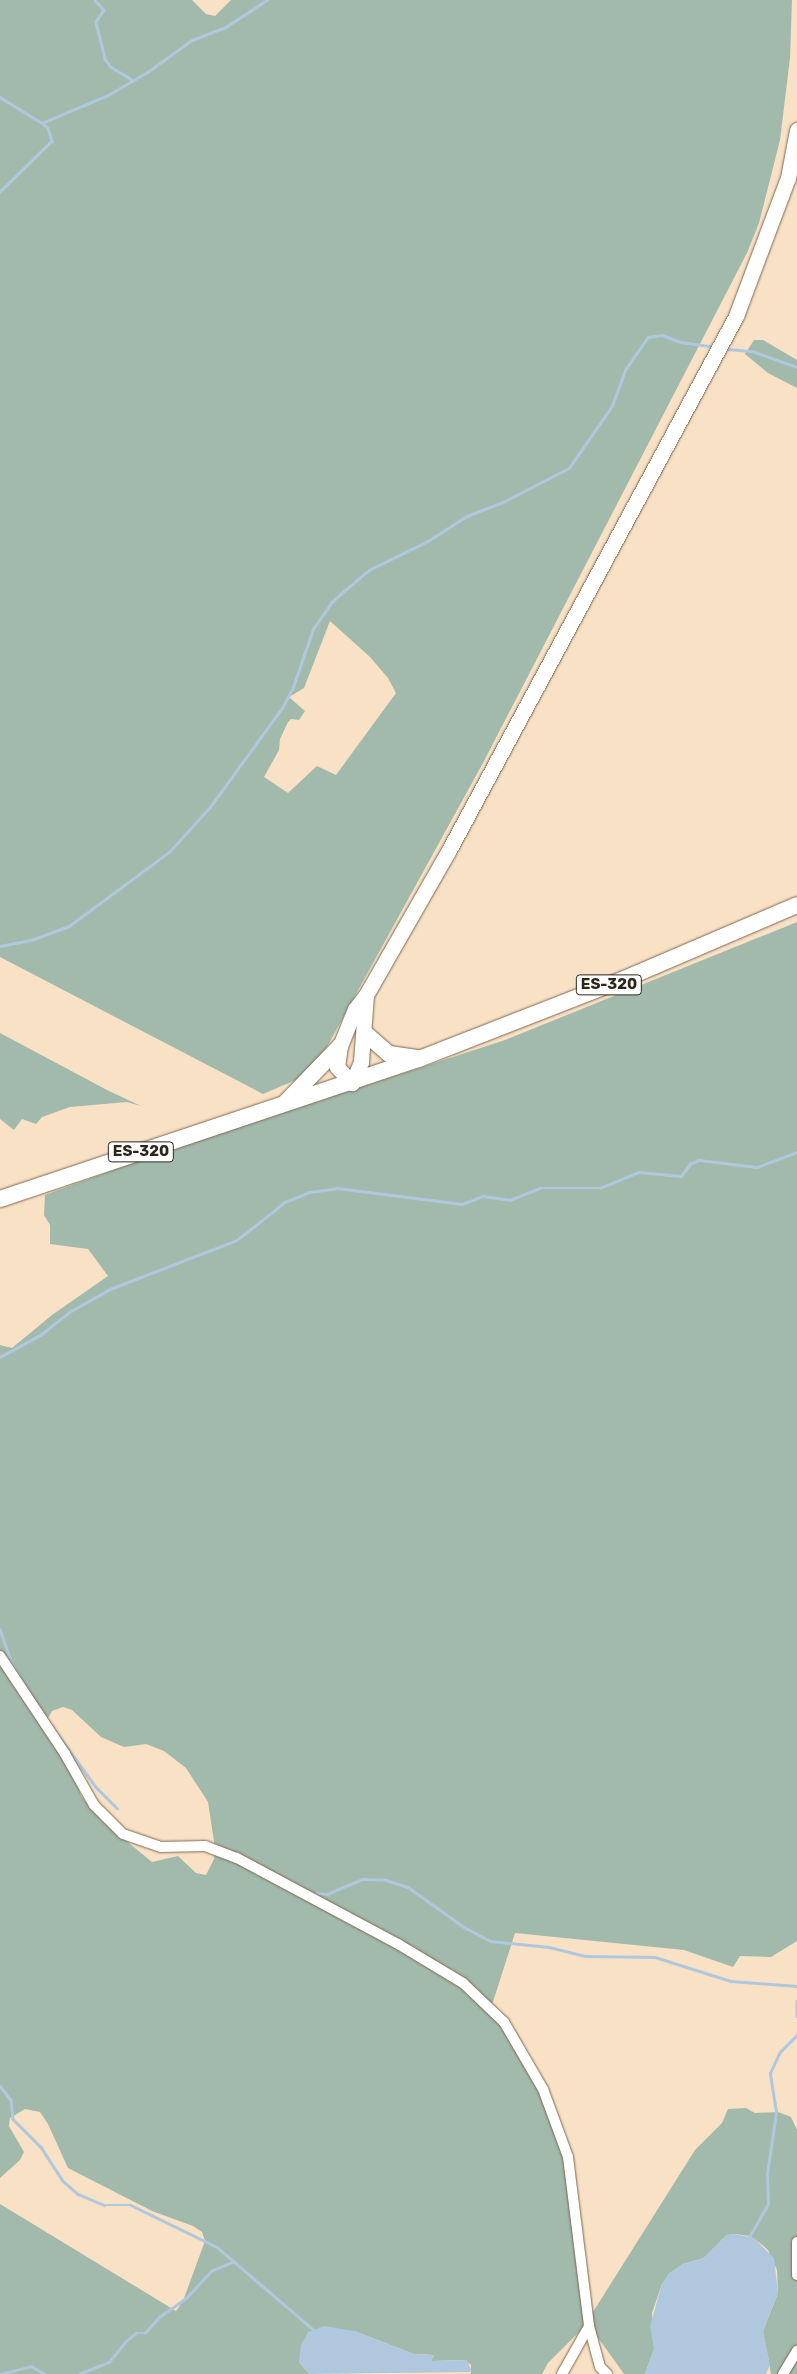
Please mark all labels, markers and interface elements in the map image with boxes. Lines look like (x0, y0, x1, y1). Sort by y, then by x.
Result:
road number: ES-320 (575, 972, 643, 998)
road number: ES-320 (107, 1140, 175, 1164)

